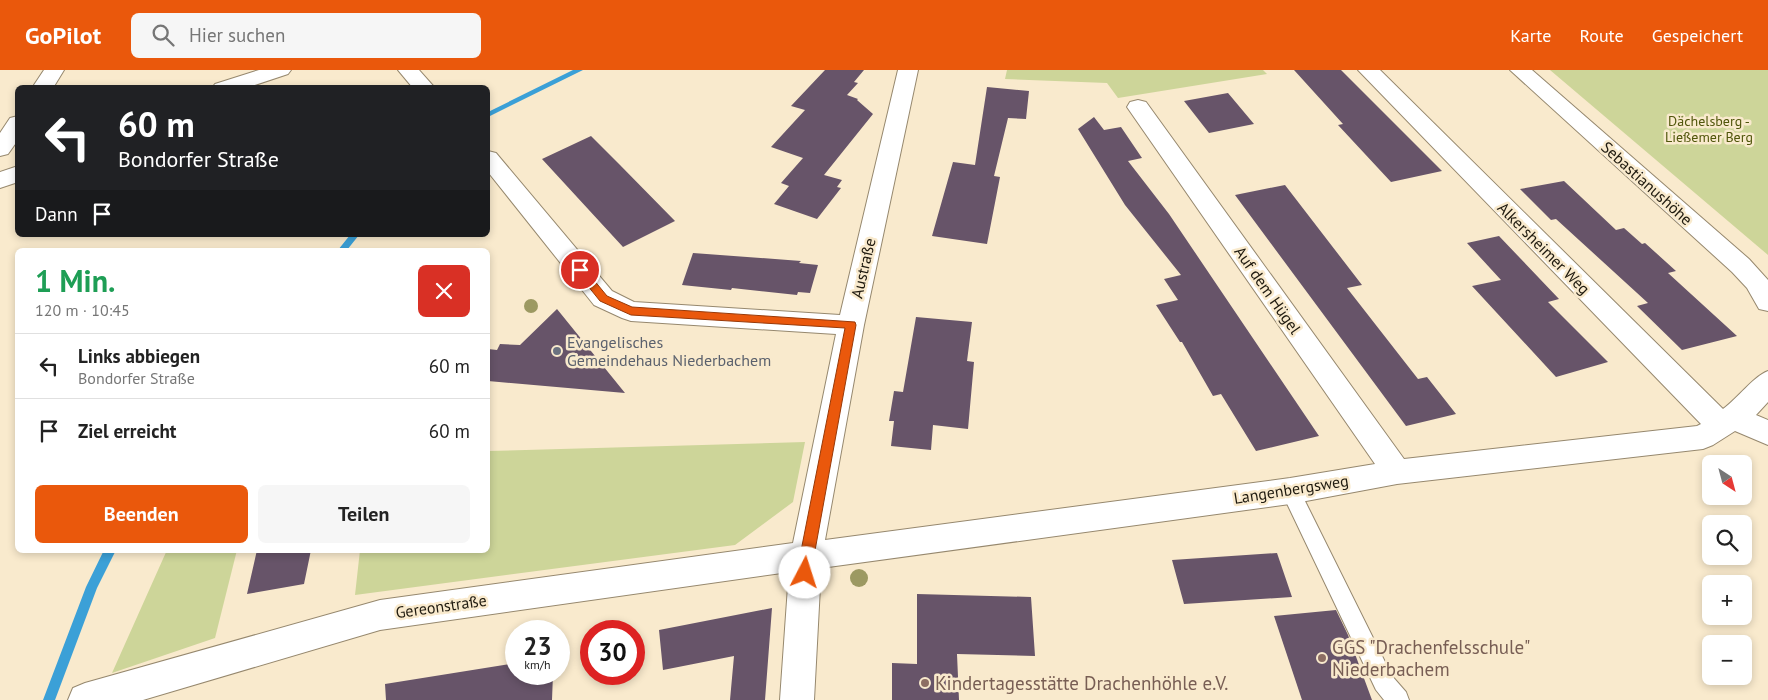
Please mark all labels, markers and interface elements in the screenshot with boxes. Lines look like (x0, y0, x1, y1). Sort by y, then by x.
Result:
search box (131, 13, 481, 58)
text: GoPilot (25, 20, 101, 51)
icon: search (149, 21, 177, 49)
text: Hier suchen (189, 23, 285, 47)
text: Karte (1510, 24, 1551, 47)
text: Route (1579, 24, 1624, 47)
text: Gespeichert (1652, 24, 1743, 47)
text: 60 m (118, 101, 195, 147)
icon: left (35, 105, 100, 170)
park label: Dächelsberg - Ließemer Berg (1665, 112, 1753, 146)
street label: Sebastianushöhe (1597, 137, 1697, 229)
text: Bondorfer Straße (118, 145, 279, 173)
street label: Alkersheimer Weg (1494, 198, 1594, 298)
icon: arrive (88, 200, 116, 228)
text: Dann (35, 202, 78, 226)
street label: Austraße (846, 236, 880, 300)
street label: Auf dem Hügel (1231, 242, 1306, 338)
pin (559, 249, 601, 291)
icon: arrive (566, 256, 594, 284)
text: 1 Min. (35, 261, 115, 300)
button: close (418, 265, 470, 317)
text: 120 m · 10:45 (35, 300, 130, 320)
place label: Evangelisches Gemeindehaus Niederbachem (567, 332, 771, 370)
text: Links abbiegen (78, 344, 200, 368)
marker: Evangelisches Gemeindehaus Niederbachem (551, 345, 563, 357)
icon: left (35, 352, 63, 380)
text: 60 m (429, 354, 470, 378)
text: Bondorfer Straße (78, 368, 195, 388)
icon: arrive (35, 417, 63, 445)
text: Ziel erreicht (78, 419, 176, 443)
text: 60 m (429, 419, 470, 443)
north arrow (1702, 455, 1752, 505)
map controls (1702, 455, 1752, 685)
street label: Langenbergsweg (1232, 470, 1350, 508)
button: Beenden (35, 485, 248, 543)
button: Teilen (258, 485, 470, 543)
button: search (1702, 515, 1752, 565)
position arrow (778, 546, 830, 598)
button: + (1702, 575, 1752, 625)
street label: Gereonstraße (394, 590, 488, 622)
speed limit sign: 30 (580, 620, 645, 685)
text: 23 (523, 630, 552, 662)
place label: GGS "Drachenfelsschule" Niederbachem (1332, 635, 1530, 681)
button: − (1702, 635, 1752, 685)
marker: GGS "Drachenfelsschule" Niederbachem (1316, 652, 1328, 664)
text: km/h (524, 657, 551, 672)
place label: Kindertagesstätte Drachenhöhle e.V. (935, 671, 1228, 695)
marker: Kindertagesstätte Drachenhöhle e.V. (919, 677, 931, 689)

